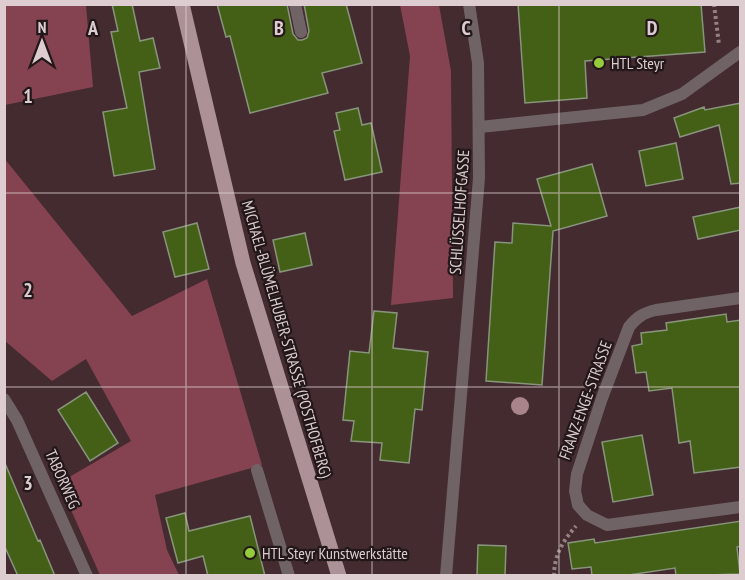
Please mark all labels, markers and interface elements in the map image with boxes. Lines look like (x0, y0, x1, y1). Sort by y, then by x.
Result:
north arrow (12, 12, 72, 72)
text: A (87, 15, 99, 41)
text: B (274, 15, 284, 41)
text: C (461, 15, 471, 41)
text: D (647, 15, 658, 41)
text: N (38, 17, 46, 37)
place label: HTL Steyr (611, 53, 665, 73)
marker: HTL Steyr (592, 56, 606, 70)
text: 1 (23, 83, 33, 109)
street label: SCHLÜSSELHOFGASSE (445, 149, 473, 275)
street label: MICHAEL-BLÜMELHUBER-STRASSE (POSTHOFBERG) (238, 198, 336, 480)
text: 2 (23, 277, 33, 303)
street label: FRANZ-ENGE-STRASSE (554, 338, 616, 462)
street label: TABORWEG (41, 446, 85, 512)
text: 3 (23, 470, 33, 496)
place label: HTL Steyr Kunstwerkstätte (262, 543, 408, 563)
marker: HTL Steyr Kunstwerkstätte (243, 546, 257, 560)

